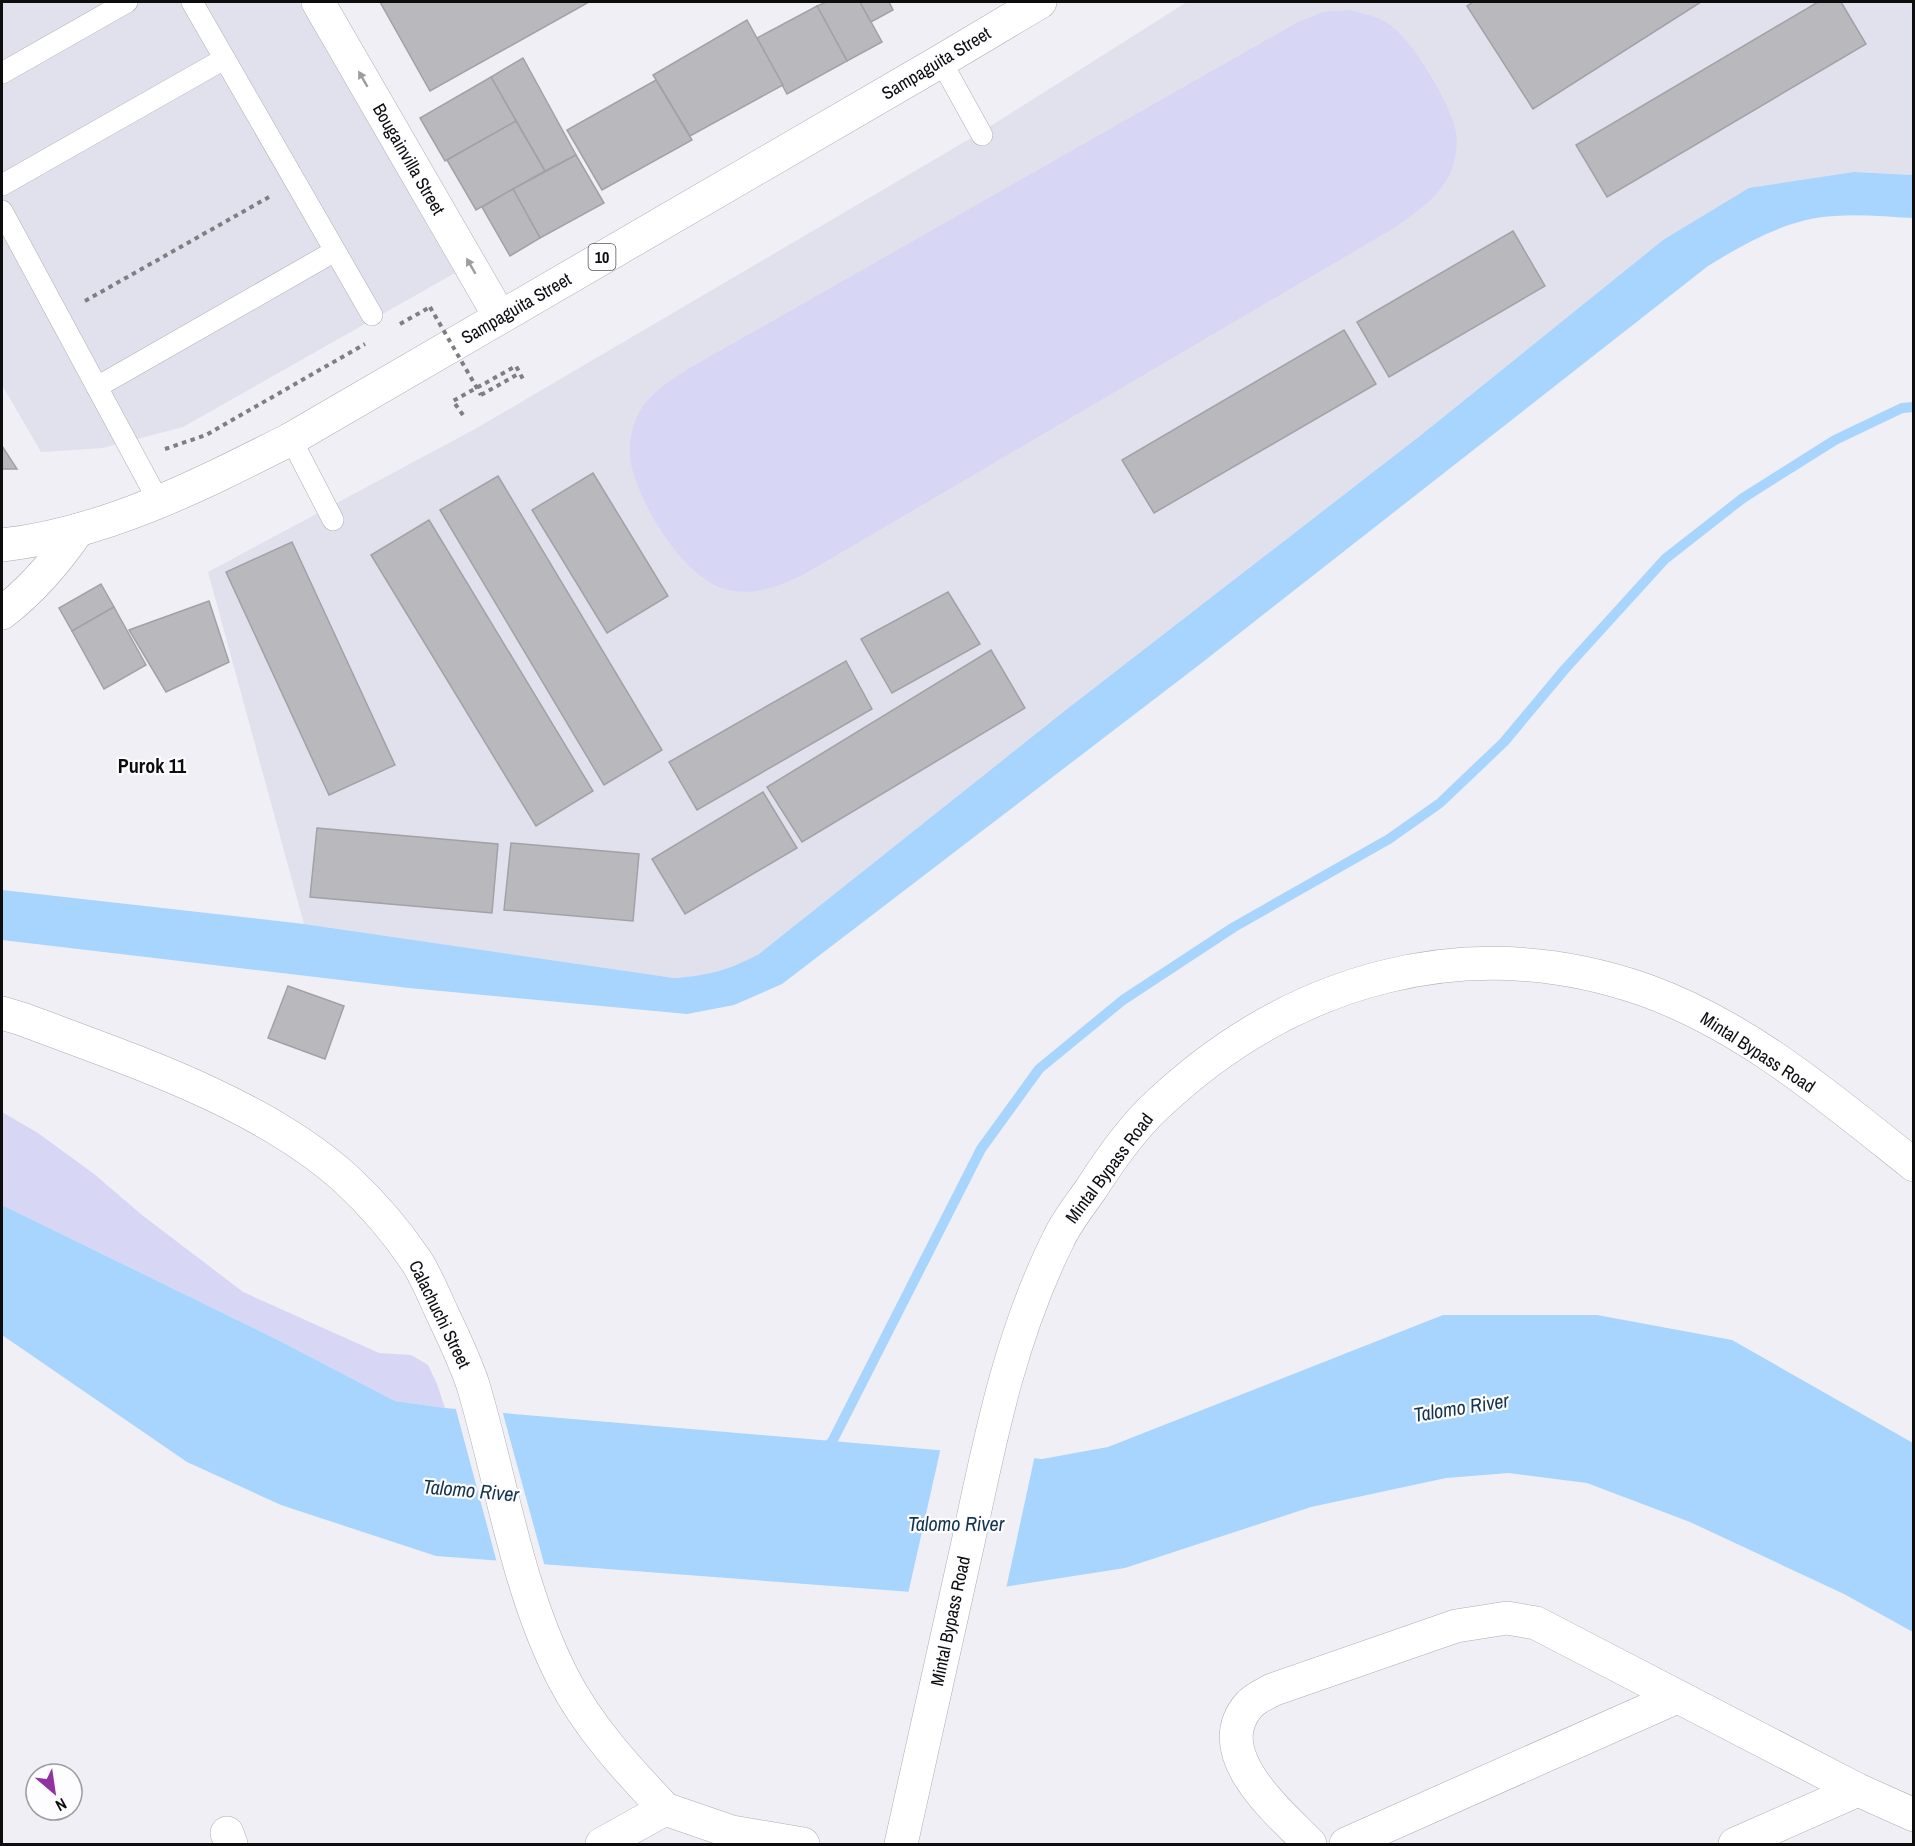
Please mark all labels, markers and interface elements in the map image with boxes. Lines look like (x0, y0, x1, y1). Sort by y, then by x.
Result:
street label: Sampaguita Street (877, 21, 995, 105)
one-way arrow (358, 70, 368, 87)
street label: Bougainvilla Street (367, 99, 451, 219)
road number: 10 (588, 244, 616, 270)
one-way arrow (466, 257, 476, 274)
street label: Sampaguita Street (456, 266, 576, 350)
district label: Purok 11 (118, 752, 187, 779)
street label: Mintal Bypass Road (1696, 1006, 1820, 1098)
street label: Mintal Bypass Road (1059, 1108, 1159, 1228)
street label: Calachuchi Street (403, 1256, 477, 1372)
water label: Talomo River (1411, 1386, 1511, 1428)
water label: Talomo River (422, 1472, 521, 1508)
water label: Talomo River (908, 1510, 1005, 1537)
street label: Mintal Bypass Road (924, 1554, 976, 1688)
north arrow (24, 1762, 84, 1822)
text: N (52, 1793, 71, 1817)

